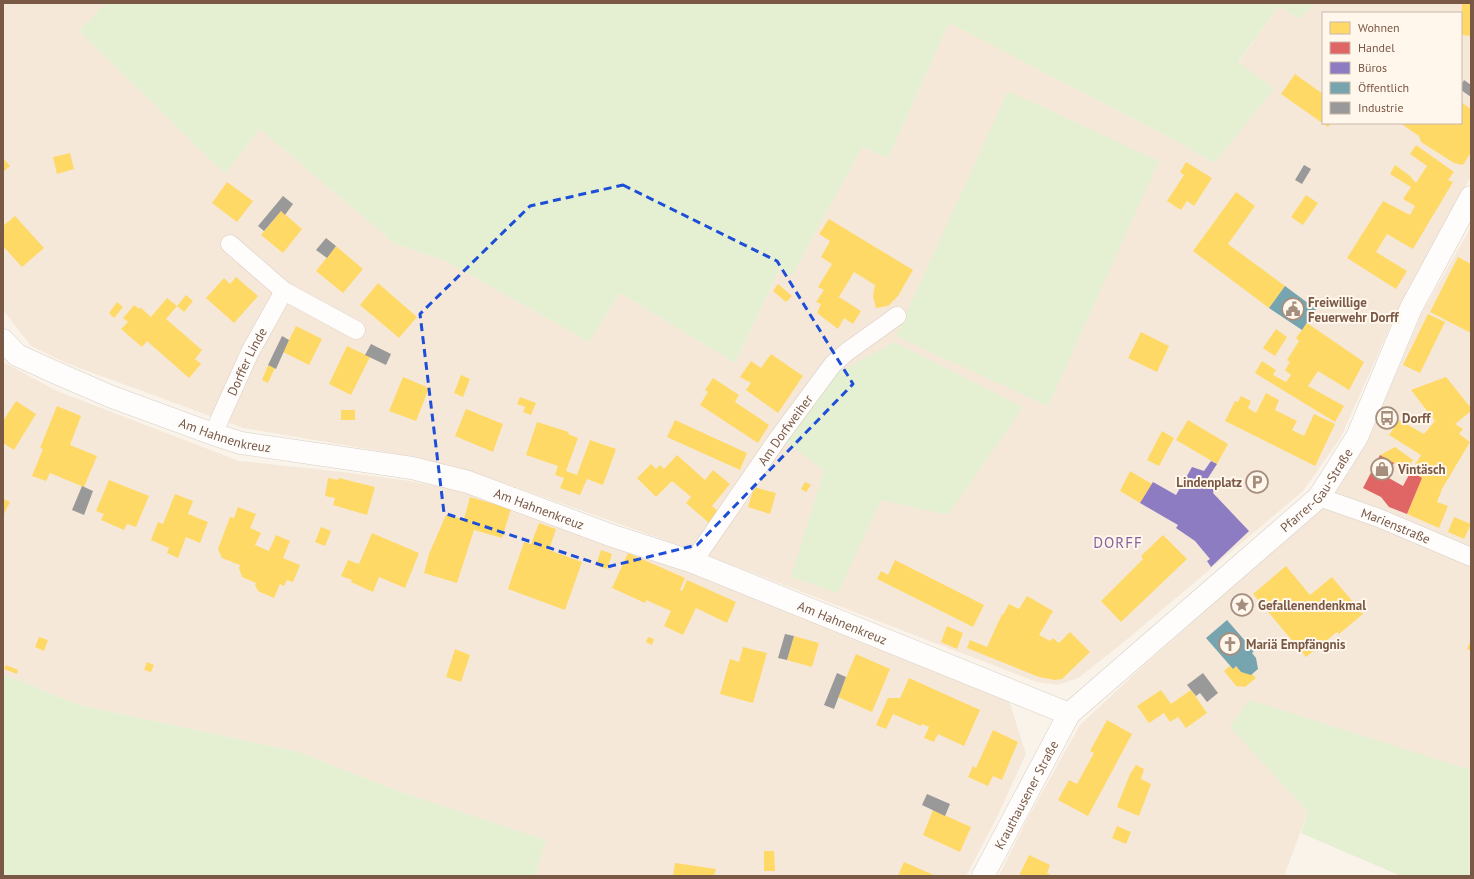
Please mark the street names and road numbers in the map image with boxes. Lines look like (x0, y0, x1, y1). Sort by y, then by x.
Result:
street label: Dorffer Linde (223, 325, 271, 398)
street label: Am Dorfweiher (754, 391, 817, 469)
street label: Am Hahnenkreuz (177, 414, 272, 456)
street label: Pfarrer-Gau-Straße (1277, 445, 1357, 536)
street label: Am Hahnenkreuz (492, 485, 587, 534)
street label: Marienstraße (1359, 504, 1433, 548)
street label: Am Hahnenkreuz (795, 597, 890, 649)
street label: Krauthausener Straße (991, 738, 1062, 852)

